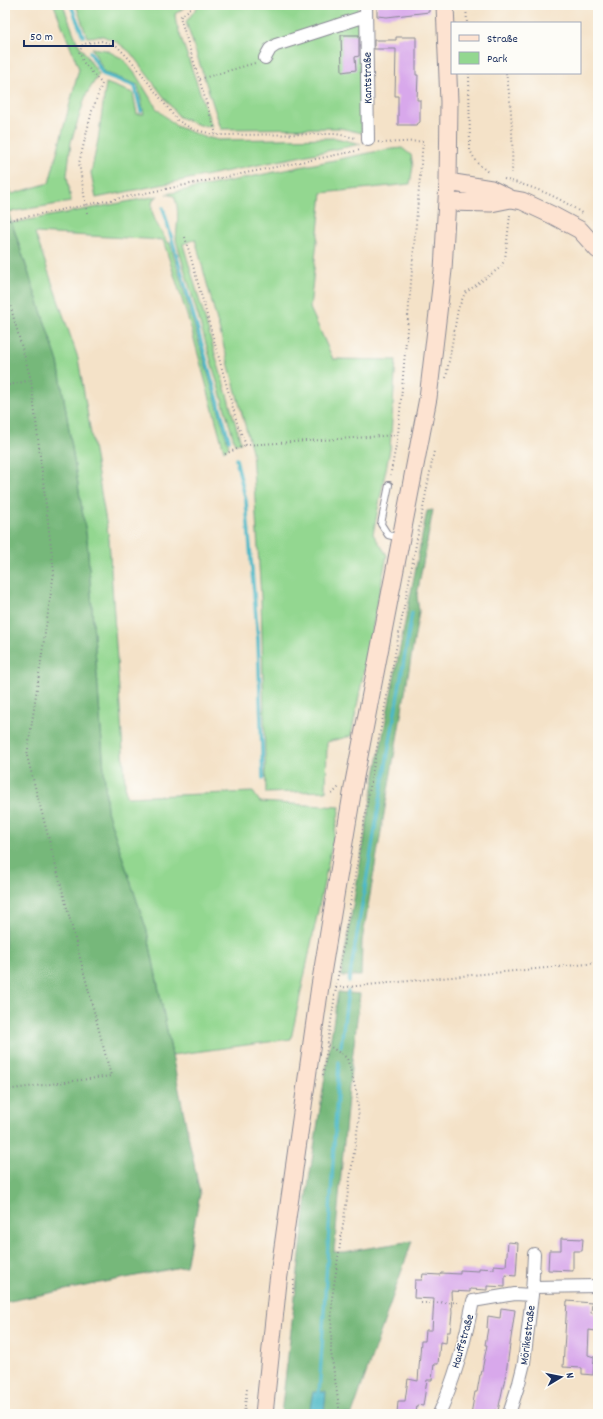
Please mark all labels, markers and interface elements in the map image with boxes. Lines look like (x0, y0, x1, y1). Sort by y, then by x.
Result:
scale bar (24, 22, 113, 48)
legend (451, 22, 581, 74)
text: 50 m (30, 29, 53, 46)
text: Straße (487, 31, 518, 48)
text: Park (487, 51, 508, 68)
street label: Kantstraße (360, 52, 377, 104)
street label: Mörikestraße (516, 1304, 541, 1366)
street label: Hauffstraße (448, 1312, 479, 1370)
north arrow (541, 1357, 581, 1397)
text: N (561, 1372, 577, 1380)

